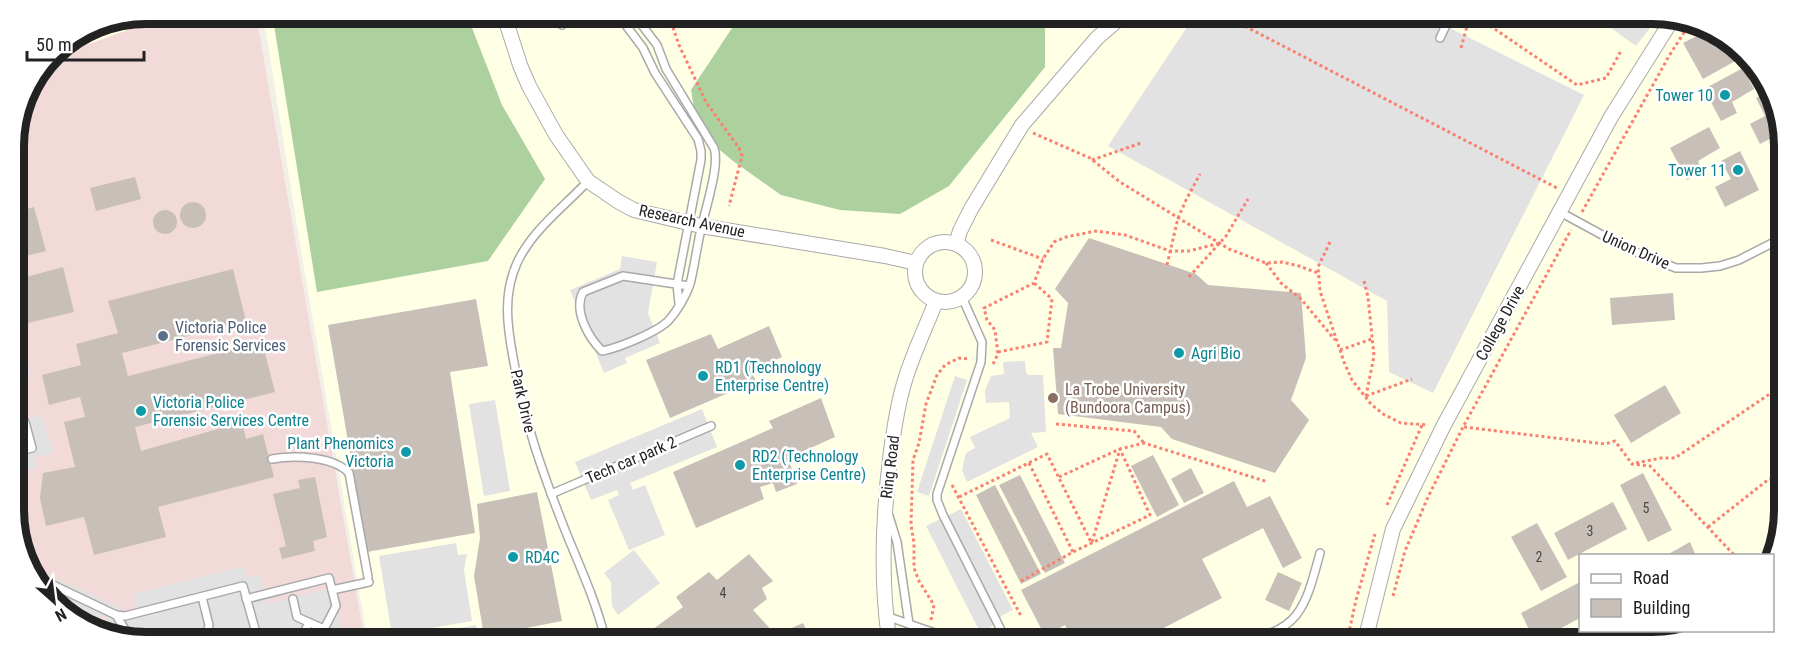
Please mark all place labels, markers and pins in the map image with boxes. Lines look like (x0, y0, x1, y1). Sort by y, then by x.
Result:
place label: Tower 10 (1655, 86, 1713, 105)
marker: Tower 10 (1718, 88, 1732, 102)
place label: Tower 11 (1668, 161, 1726, 180)
marker: Tower 11 (1731, 163, 1745, 177)
place label: Victoria Police Forensic Services (175, 318, 286, 355)
marker: Victoria Police Forensic Services (156, 329, 170, 343)
place label: Agri Bio (1191, 344, 1241, 363)
marker: Agri Bio (1172, 346, 1186, 360)
place label: RD1 (Technology Enterprise Centre) (715, 358, 829, 395)
marker: RD1 (Technology Enterprise Centre) (696, 369, 710, 383)
place label: La Trobe University (Bundoora Campus) (1065, 380, 1191, 417)
marker: La Trobe University (Bundoora Campus) (1046, 391, 1060, 405)
place label: Victoria Police Forensic Services Centre (153, 393, 309, 430)
marker: Victoria Police Forensic Services Centre (134, 404, 148, 418)
place label: Plant Phenomics Victoria (287, 434, 394, 471)
marker: Plant Phenomics Victoria (399, 445, 413, 459)
place label: RD2 (Technology Enterprise Centre) (752, 447, 866, 484)
marker: RD2 (Technology Enterprise Centre) (733, 458, 747, 472)
place label: RD4C (525, 548, 560, 567)
marker: RD4C (506, 550, 520, 564)

